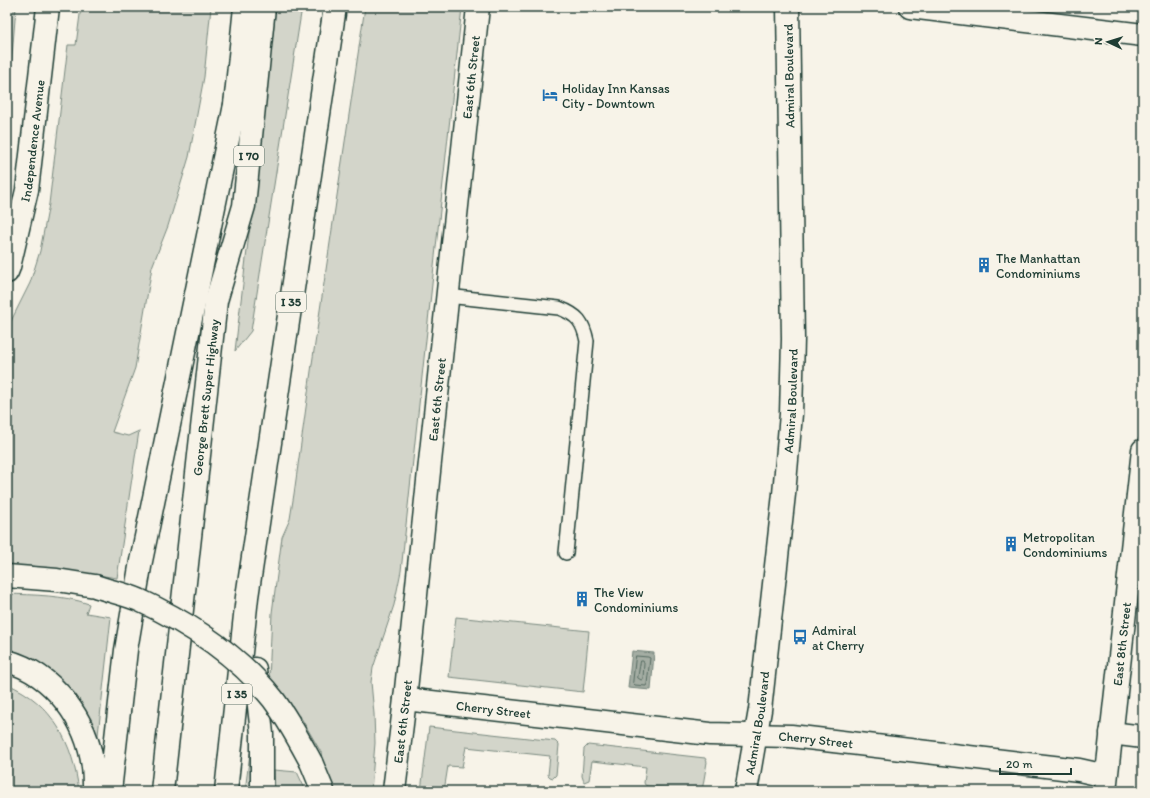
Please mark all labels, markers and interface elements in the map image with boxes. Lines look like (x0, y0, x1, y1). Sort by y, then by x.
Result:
north arrow (1088, 22, 1128, 62)
street label: Admiral Boulevard (781, 24, 797, 128)
street label: East 6th Street (459, 34, 482, 120)
text: N (1092, 37, 1105, 46)
street label: Independence Avenue (17, 79, 47, 203)
place label: Holiday Inn Kansas City - Downtown (562, 81, 670, 111)
hotel icon: Holiday Inn Kansas City - Downtown (541, 86, 559, 104)
road number: I 70 (234, 146, 264, 166)
place label: The Manhattan Condominiums (996, 251, 1081, 281)
building icon: The Manhattan Condominiums (975, 256, 993, 274)
road number: I 35 (276, 292, 306, 312)
street label: George Brett Super Highway (189, 318, 221, 477)
street label: Admiral Boulevard (780, 348, 800, 454)
street label: East 6th Street (425, 357, 448, 442)
place label: Metropolitan Condominiums (1023, 530, 1107, 560)
building icon: Metropolitan Condominiums (1002, 535, 1020, 553)
place label: The View Condominiums (594, 585, 678, 615)
building icon: The View Condominiums (573, 590, 591, 608)
street label: East 8th Street (1109, 601, 1134, 687)
place label: Admiral at Cherry (812, 623, 864, 653)
bus stop icon: Admiral at Cherry (791, 628, 809, 646)
street label: Admiral Boulevard (741, 670, 772, 776)
street label: East 6th Street (390, 679, 414, 764)
road number: I 35 (222, 684, 252, 704)
street label: Cherry Street (455, 697, 532, 721)
street label: Cherry Street (778, 728, 854, 751)
scale bar (1000, 750, 1071, 776)
text: 20 m (1006, 757, 1033, 771)

